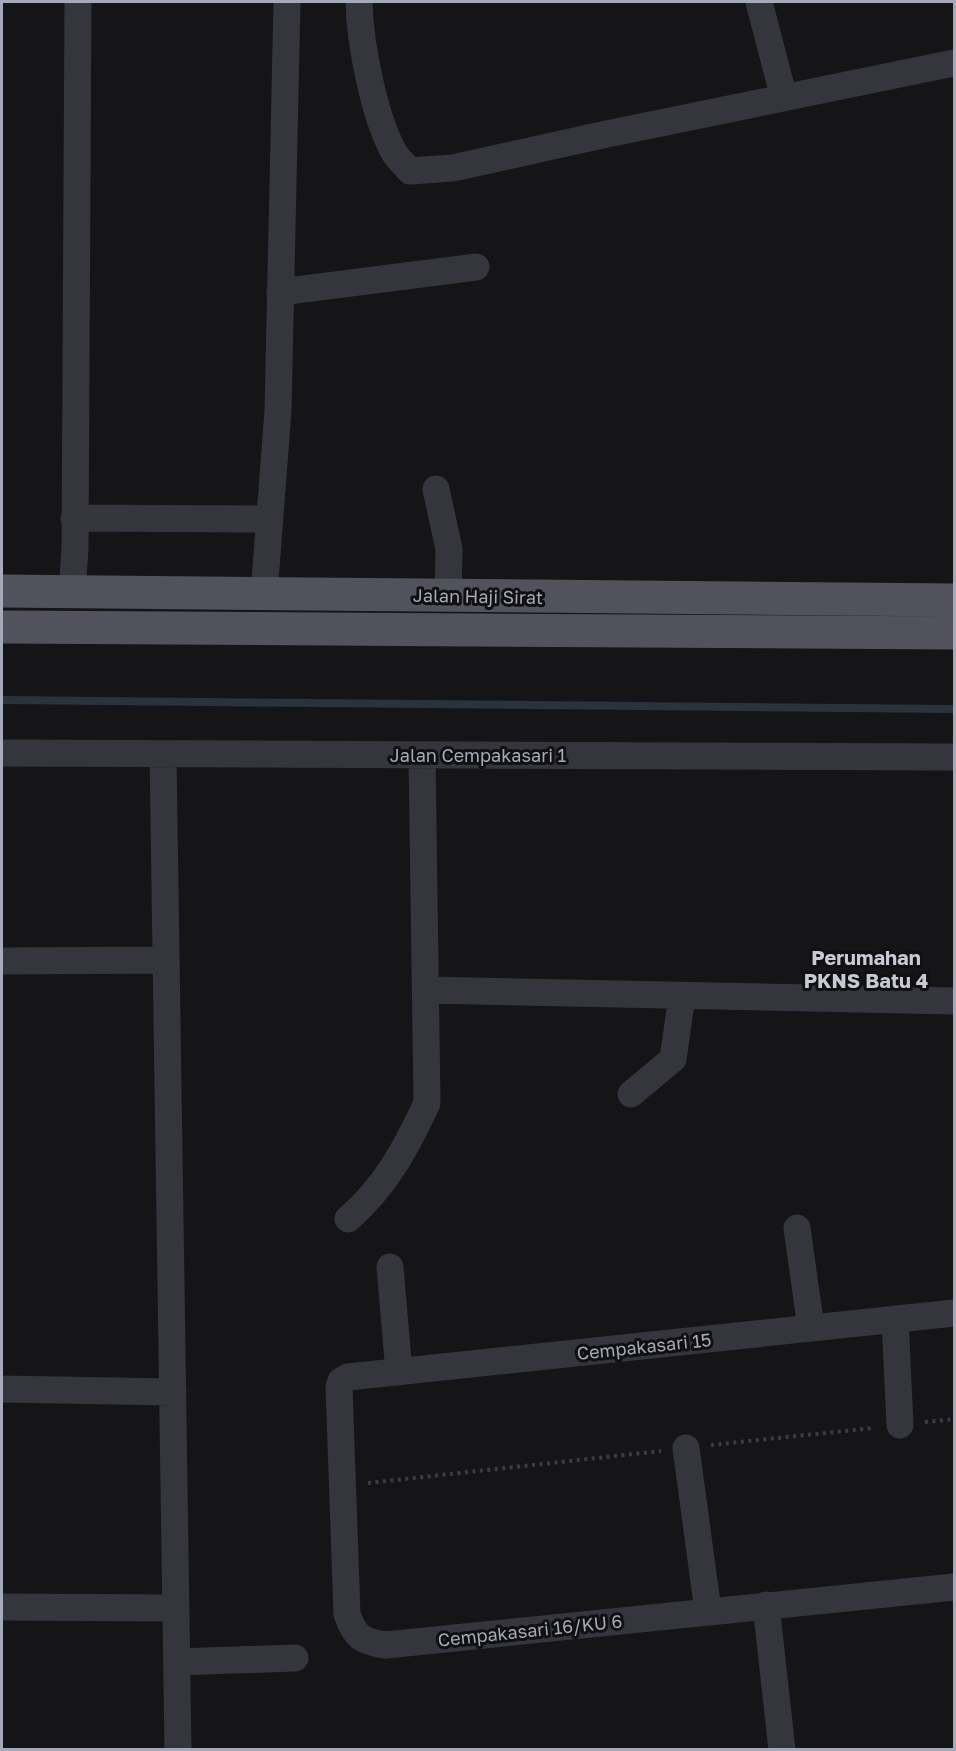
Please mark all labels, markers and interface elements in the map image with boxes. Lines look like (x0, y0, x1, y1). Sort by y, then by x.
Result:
street label: Jalan Haji Sirat (413, 584, 543, 608)
street label: Jalan Cempakasari 1 (390, 744, 566, 766)
district label: Perumahan PKNS Batu 4 (804, 945, 928, 992)
street label: Cempakasari 15 (576, 1328, 712, 1364)
street label: Cempakasari 16/KU 6 (437, 1609, 623, 1651)

